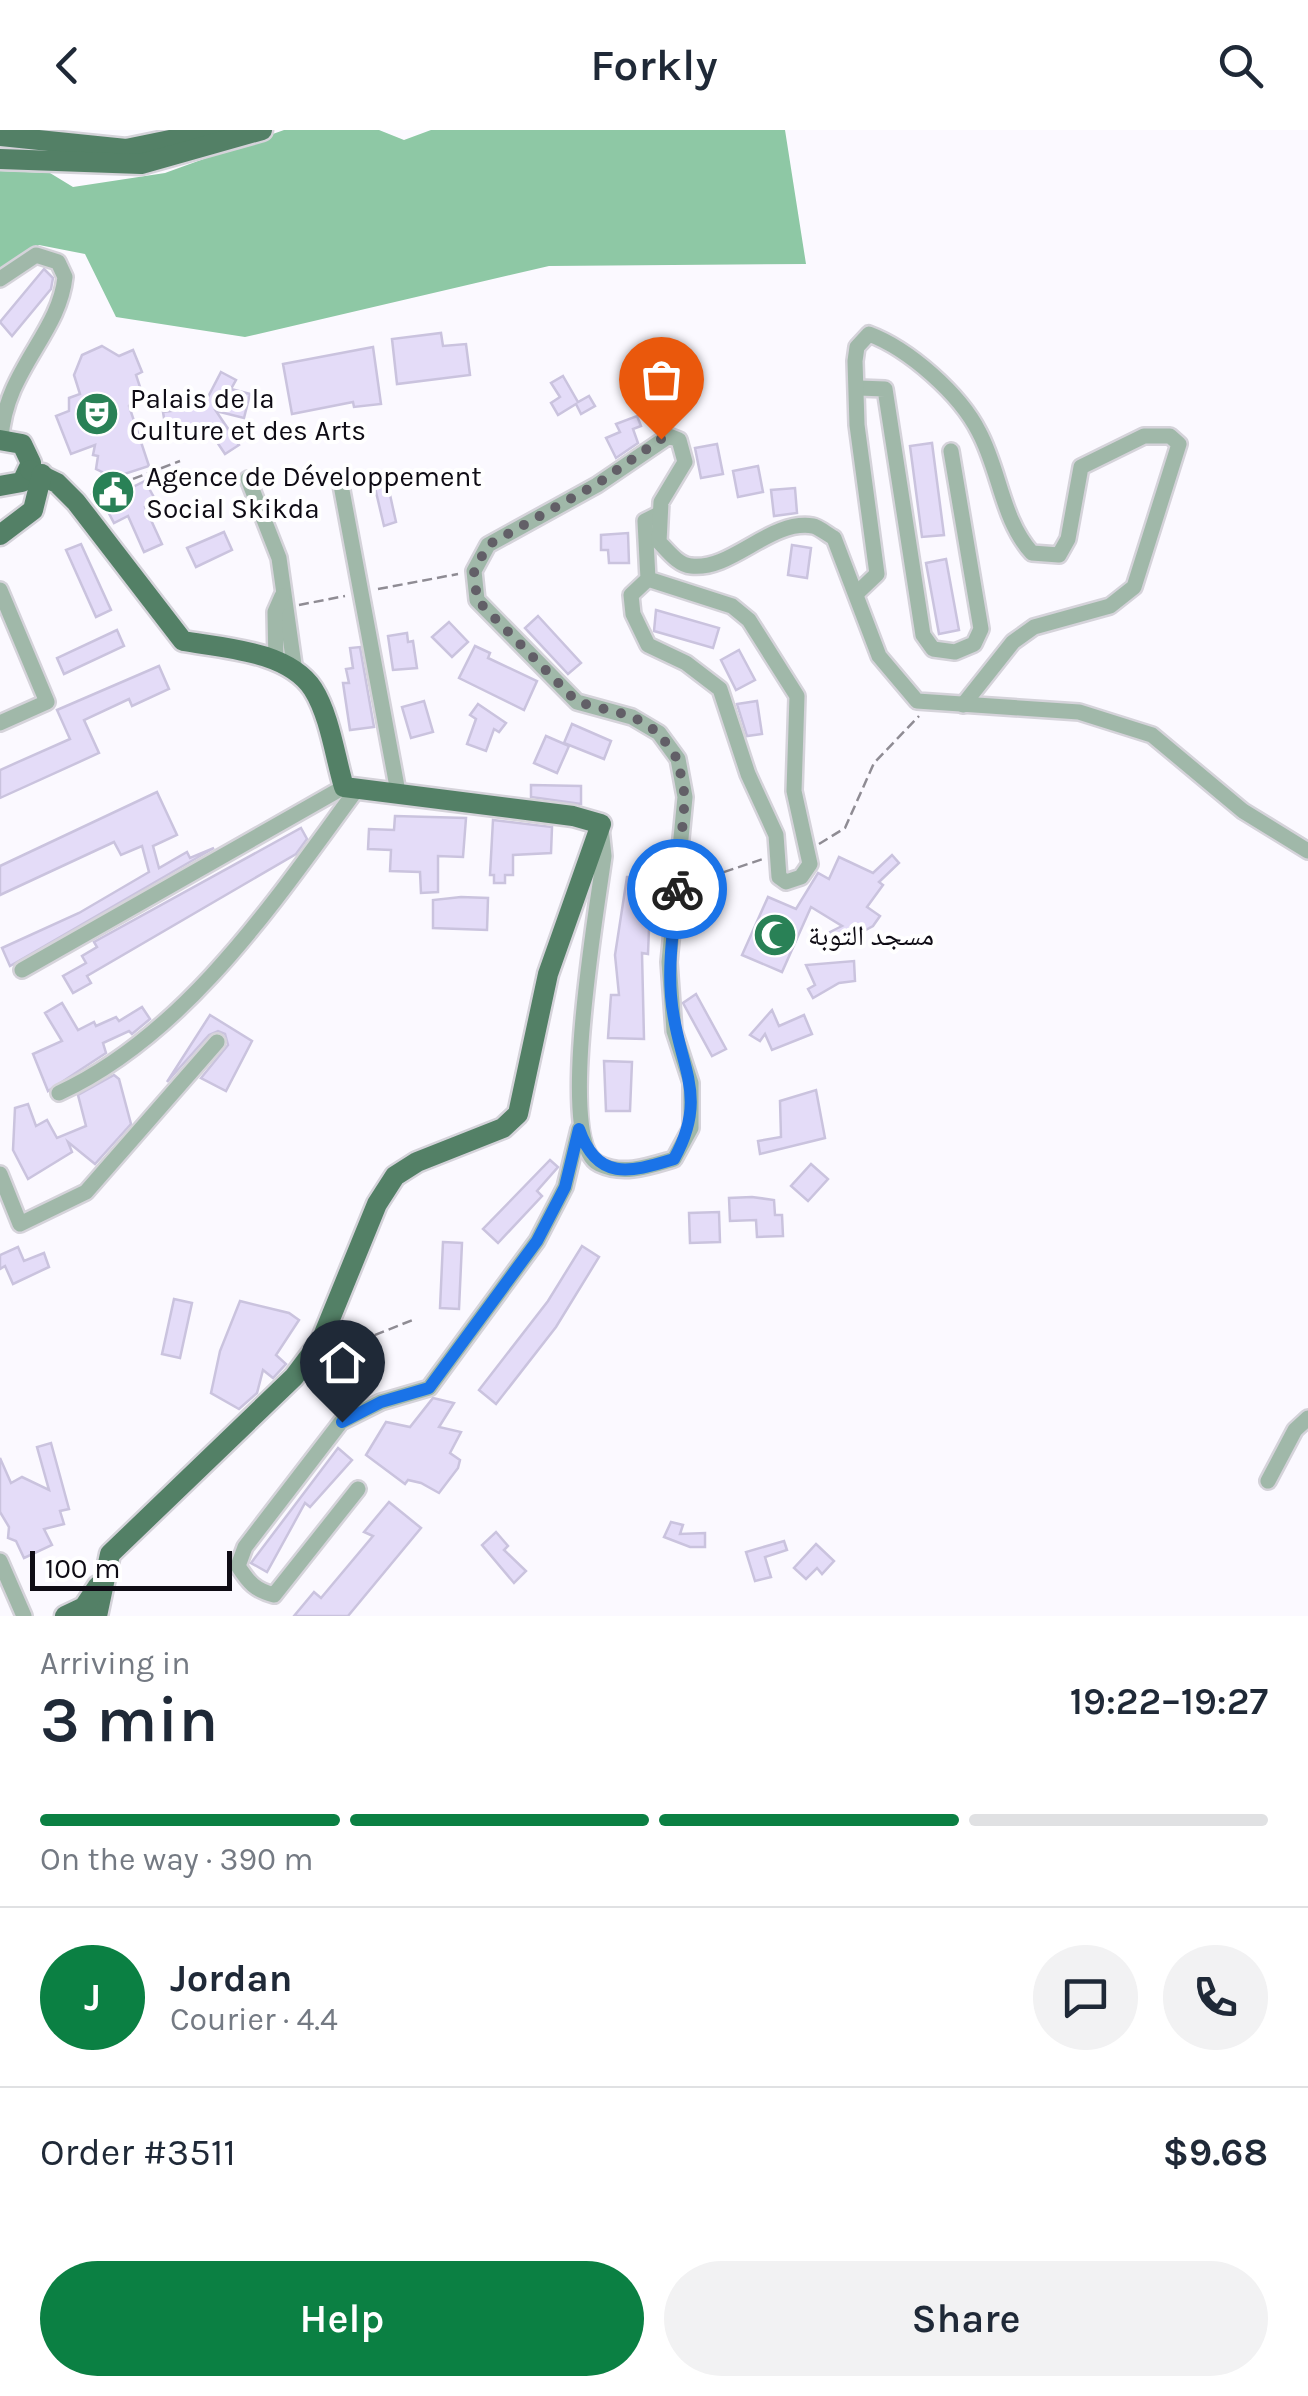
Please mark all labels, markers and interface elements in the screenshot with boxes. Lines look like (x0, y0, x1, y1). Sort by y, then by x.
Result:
icon: back (40, 38, 95, 93)
icon: search (1213, 38, 1268, 93)
text: Forkly (590, 39, 718, 91)
pin (619, 337, 704, 440)
icon: bag (634, 352, 689, 407)
place label: Palais de la Culture et des Arts (130, 382, 366, 447)
theatre icon: Palais de la Culture et des Arts (74, 391, 120, 437)
place label: Agence de Développement Social Skikda (146, 460, 482, 525)
public building icon: Agence de Développement Social Skikda (90, 469, 136, 515)
courier (627, 839, 727, 939)
icon: bike (650, 862, 705, 917)
mosque icon: مسجد التوبة (752, 912, 798, 958)
place label: مسجد التوبة (808, 919, 934, 952)
pin (300, 1320, 385, 1423)
icon: home (315, 1335, 370, 1390)
scale bar (30, 1546, 232, 1590)
text: 100 m (45, 1552, 120, 1585)
text: Arriving in (40, 1645, 191, 1682)
text: 19:22–19:27 (1070, 1679, 1268, 1724)
text: 3 min (40, 1681, 218, 1757)
text: On the way · 390 m (40, 1841, 314, 1878)
button: chat (1033, 1945, 1138, 2050)
button: phone (1163, 1945, 1268, 2050)
text: Jordan (170, 1956, 293, 2001)
text: J (84, 1975, 101, 2020)
text: Courier · 4.4 (170, 2001, 338, 2038)
text: Order #3511 (40, 2130, 236, 2175)
text: $9.68 (1163, 2130, 1268, 2175)
button: Help (40, 2261, 644, 2376)
button: Share (664, 2261, 1268, 2376)

